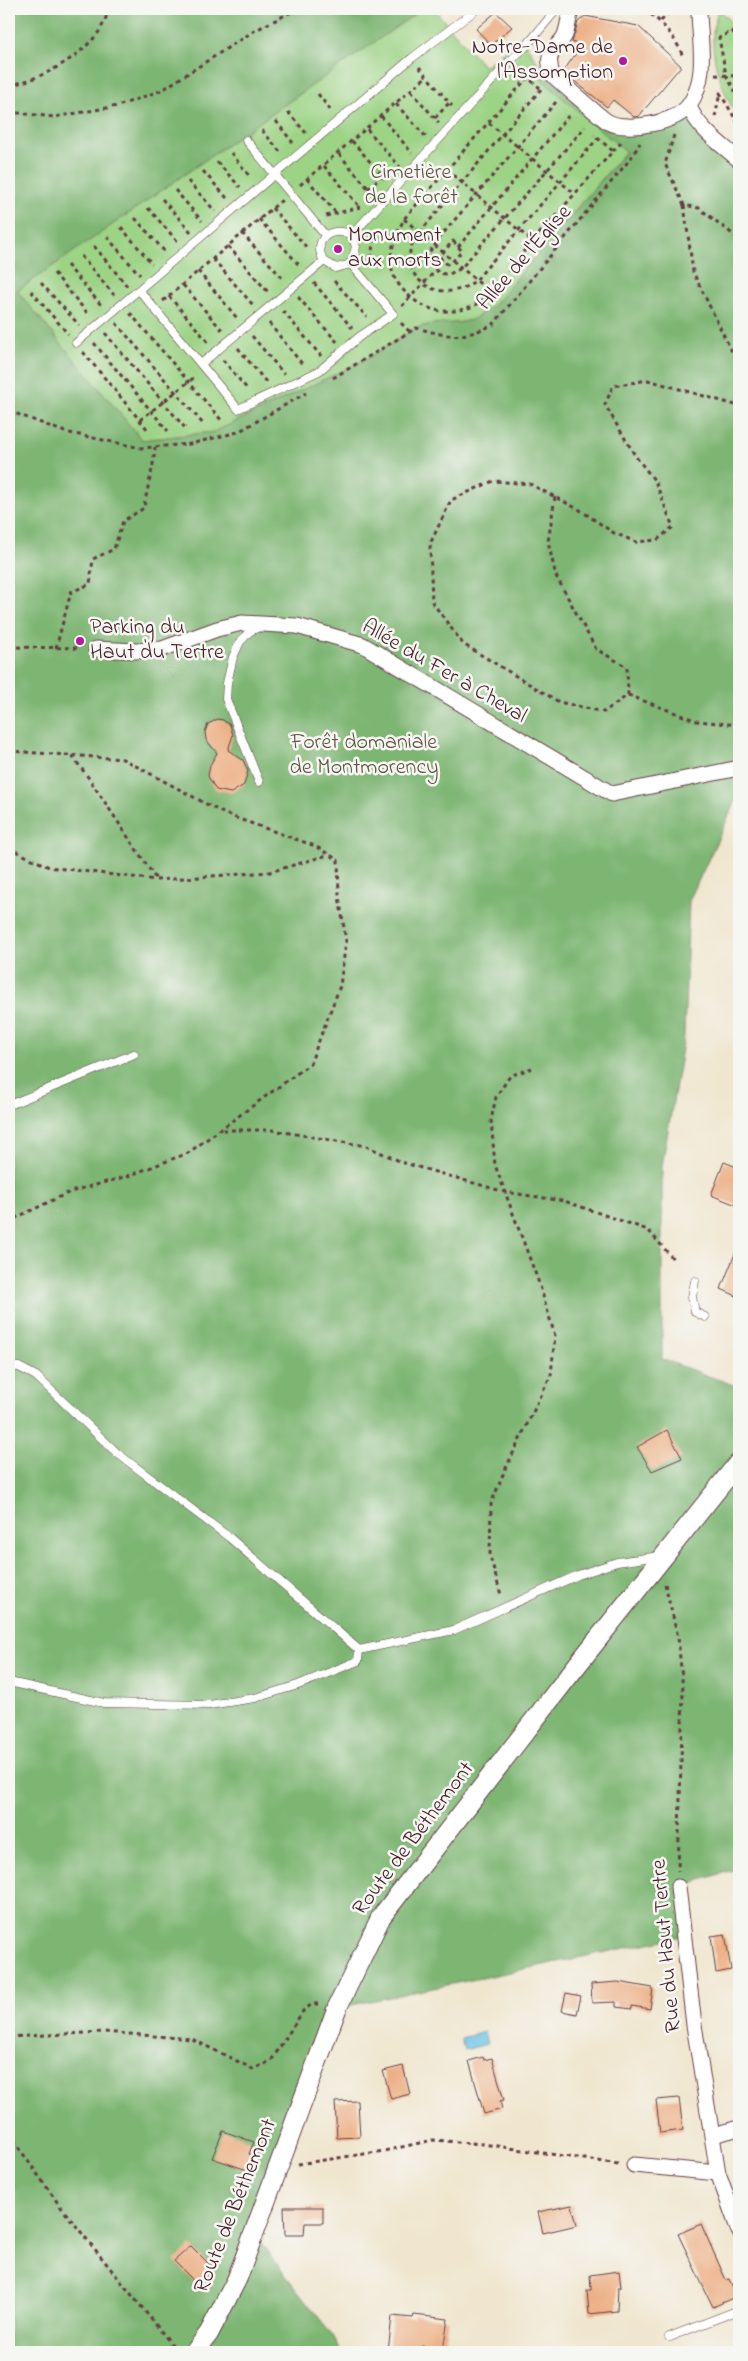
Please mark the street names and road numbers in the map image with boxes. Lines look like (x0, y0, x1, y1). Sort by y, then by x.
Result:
street label: Allée de l'Église (470, 198, 581, 319)
street label: Allée du Fer à Cheval (355, 612, 533, 732)
street label: Route de Béthemont (345, 1755, 483, 1923)
street label: Rue du Haut Tertre (643, 1858, 691, 2034)
street label: Route de Béthemont (186, 2113, 286, 2298)

